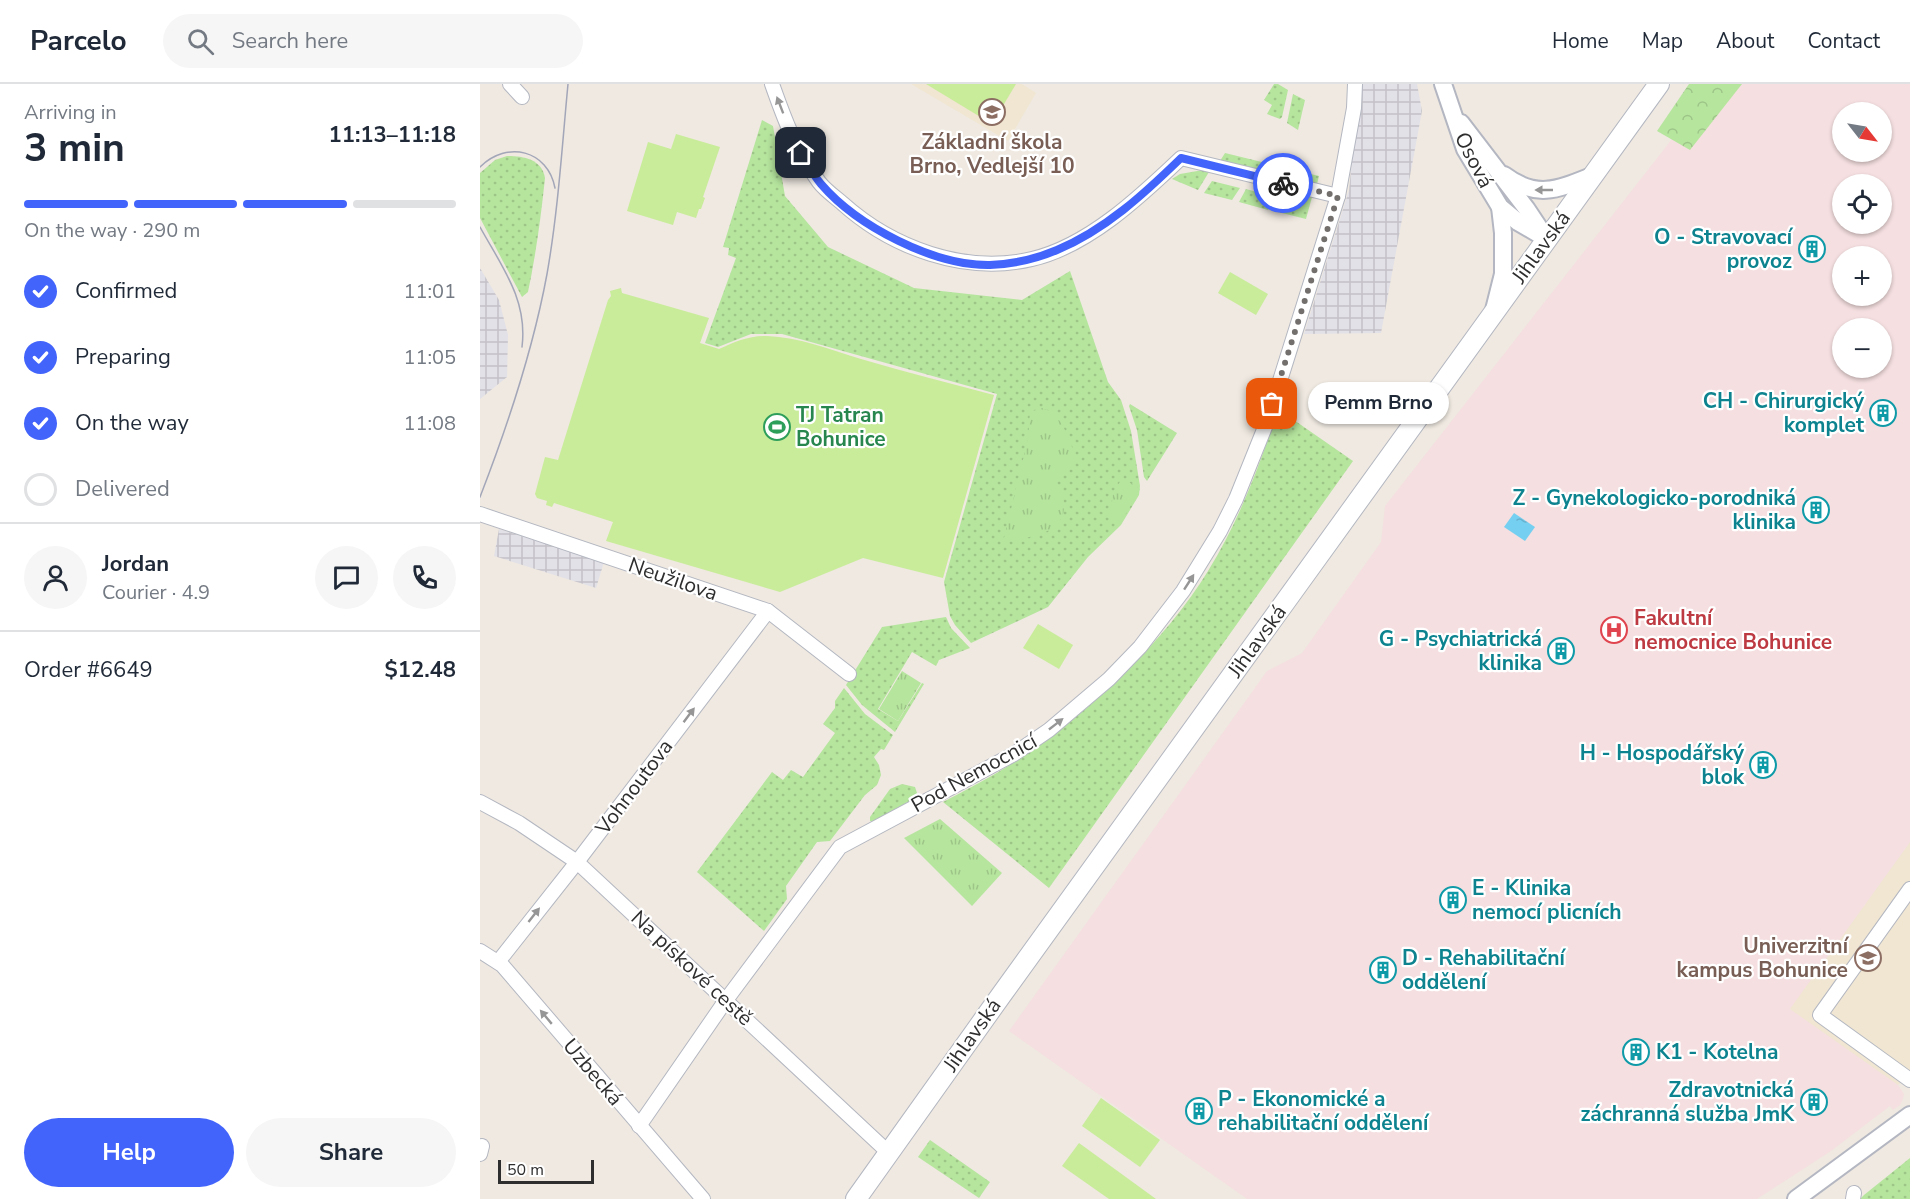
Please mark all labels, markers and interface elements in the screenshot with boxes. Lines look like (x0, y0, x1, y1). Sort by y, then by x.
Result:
search box (163, 14, 583, 68)
text: Parcelo (30, 22, 127, 60)
icon: search (184, 25, 217, 58)
text: Search here (232, 26, 348, 56)
text: Home (1552, 27, 1609, 55)
text: Map (1642, 27, 1683, 55)
text: About (1716, 27, 1774, 55)
text: Contact (1807, 27, 1880, 55)
one-way arrow (774, 96, 784, 114)
school or university icon: Základní škola Brno, Vedlejší 10 (977, 97, 1007, 127)
text: Arriving in (24, 99, 117, 126)
north arrow (1832, 102, 1892, 162)
map controls (1832, 102, 1892, 378)
text: 11:13–11:18 (328, 120, 456, 150)
text: 3 min (24, 122, 125, 175)
pin (775, 127, 826, 178)
street label: Osová (1448, 127, 1500, 193)
place label: Základní škola Brno, Vedlejší 10 (909, 128, 1075, 180)
icon: home (784, 136, 817, 169)
courier (1253, 153, 1313, 213)
icon: bike (1267, 167, 1300, 200)
button: locate (1832, 174, 1892, 234)
one-way arrow (1534, 185, 1553, 194)
street label: Jihlavská (1505, 205, 1577, 290)
text: On the way · 290 m (24, 217, 200, 244)
place label: O - Stravovací provoz (1654, 223, 1794, 275)
building icon: O - Stravovací provoz (1797, 234, 1827, 264)
button: + (1832, 246, 1892, 306)
icon: check (24, 275, 57, 308)
text: Confirmed (75, 276, 177, 306)
text: 11:01 (403, 278, 456, 305)
button: − (1832, 318, 1892, 378)
icon: check (24, 341, 57, 374)
text: Preparing (75, 342, 171, 372)
text: 11:05 (403, 344, 456, 371)
pin (1246, 378, 1297, 429)
callout: Pemm Brno (1308, 383, 1449, 425)
icon: bag (1255, 387, 1288, 420)
place label: CH - Chirurgický komplet (1703, 387, 1865, 439)
text: Pemm Brno (1324, 389, 1433, 416)
building icon: CH - Chirurgický komplet (1868, 398, 1898, 428)
place label: TJ Tatran Bohunice (796, 401, 886, 453)
icon: check (24, 407, 57, 440)
text: On the way (75, 408, 189, 438)
text: 11:08 (403, 410, 456, 437)
sports icon: TJ Tatran Bohunice (762, 412, 792, 442)
text: Delivered (75, 474, 170, 504)
place label: Z - Gynekologicko-porodniká klinika (1513, 484, 1796, 536)
building icon: Z - Gynekologicko-porodniká klinika (1801, 495, 1831, 525)
button: person (24, 546, 87, 609)
button: chat (315, 546, 378, 609)
button: phone (393, 546, 456, 609)
text: Jordan (102, 549, 169, 579)
street label: Neužilova (625, 551, 721, 607)
one-way arrow (1183, 574, 1194, 590)
text: Courier · 4.9 (102, 579, 210, 606)
street label: Jihlavská (1221, 599, 1293, 684)
place label: Fakultní nemocnice Bohunice (1634, 604, 1832, 656)
hospital icon: Fakultní nemocnice Bohunice (1599, 615, 1629, 645)
place label: G - Psychiatrická klinika (1379, 625, 1542, 677)
building icon: G - Psychiatrická klinika (1546, 636, 1576, 666)
text: Order #6649 (24, 655, 153, 685)
text: $12.48 (385, 655, 456, 685)
one-way arrow (682, 707, 695, 723)
one-way arrow (1049, 718, 1064, 730)
street label: Pod Nemocnicí (906, 726, 1043, 819)
street label: Vohnoutova (588, 734, 679, 841)
place label: H - Hospodářský blok (1580, 739, 1745, 791)
building icon: H - Hospodářský blok (1748, 750, 1778, 780)
place label: E - Klinika nemocí plicních (1472, 874, 1622, 926)
building icon: E - Klinika nemocí plicních (1438, 885, 1468, 915)
street label: Na pískové cestě (625, 904, 759, 1032)
one-way arrow (527, 908, 539, 923)
place label: Univerzitní kampus Bohunice (1677, 932, 1850, 984)
school or university icon: Univerzitní kampus Bohunice (1853, 943, 1883, 973)
place label: D - Rehabilitační oddělení (1402, 944, 1566, 996)
building icon: D - Rehabilitační oddělení (1368, 955, 1398, 985)
street label: Jihlavská (936, 993, 1007, 1078)
one-way arrow (540, 1009, 553, 1025)
street label: Uzbecká (557, 1032, 629, 1112)
building icon: K1 - Kotelna (1621, 1037, 1651, 1067)
place label: K1 - Kotelna (1656, 1038, 1778, 1066)
place label: Zdravotnická záchranná služba JmK (1580, 1076, 1795, 1128)
place label: P - Ekonomické a rehabilitační oddělení (1218, 1085, 1430, 1137)
building icon: Zdravotnická záchranná služba JmK (1799, 1087, 1829, 1117)
building icon: P - Ekonomické a rehabilitační oddělení (1184, 1096, 1214, 1126)
button: Help (24, 1118, 234, 1187)
button: Share (246, 1118, 456, 1187)
scale bar (498, 1157, 594, 1184)
text: 50 m (507, 1159, 544, 1181)

